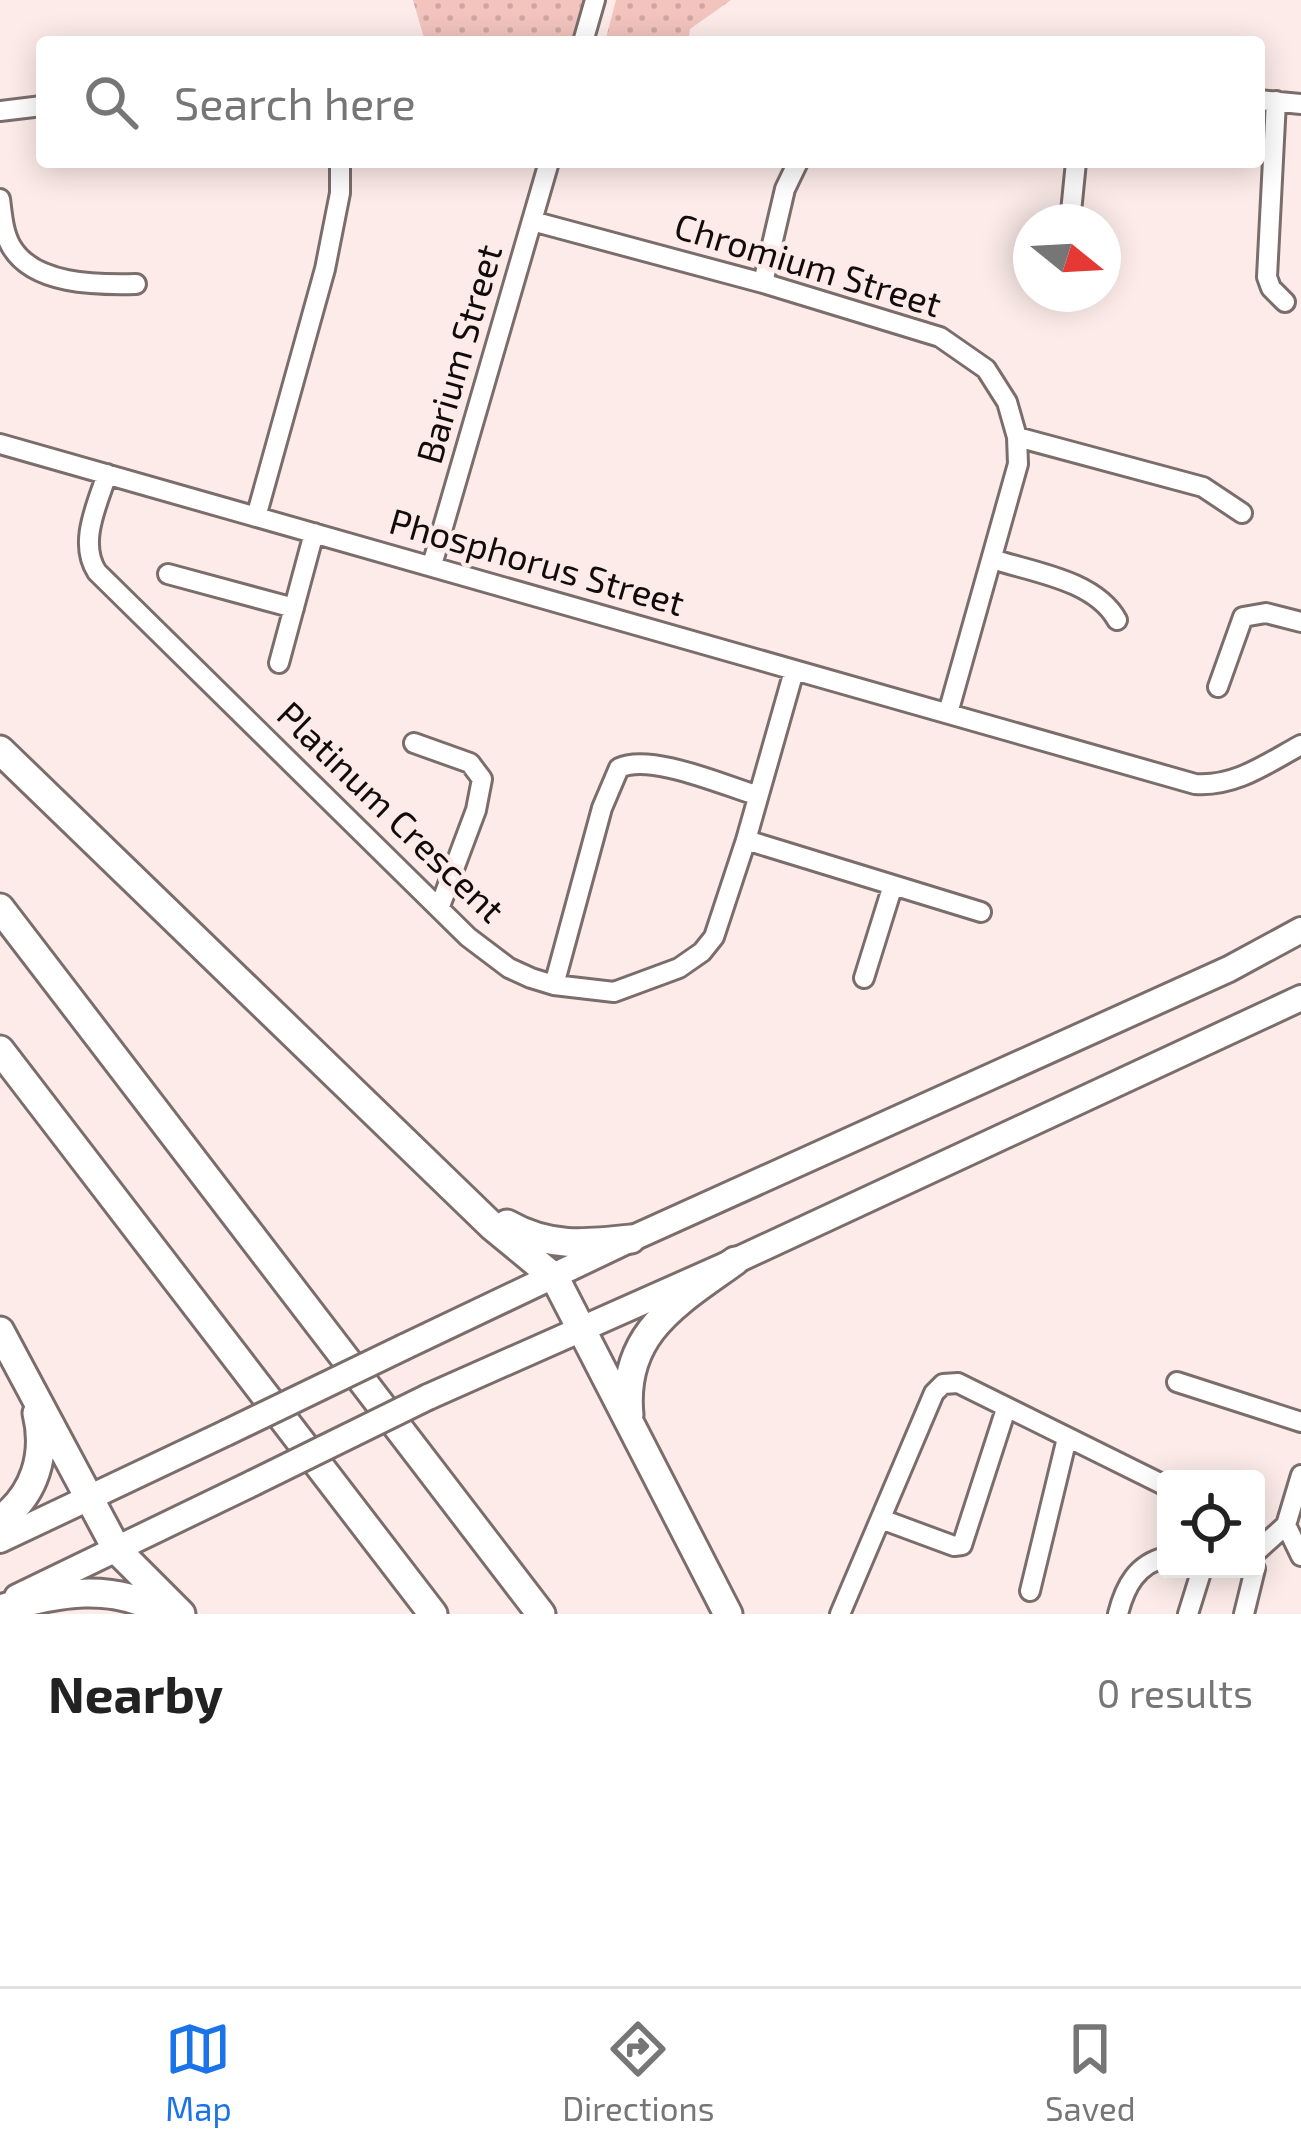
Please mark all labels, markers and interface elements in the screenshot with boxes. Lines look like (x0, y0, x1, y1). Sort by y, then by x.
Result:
search box (36, 36, 1265, 168)
icon: search (78, 69, 144, 135)
text: Search here (174, 75, 416, 129)
street label: Chromium Street (670, 203, 947, 325)
north arrow (1013, 204, 1121, 312)
street label: Barium Street (406, 239, 509, 468)
street label: Phosphorus Street (385, 498, 690, 623)
street label: Platinum Crescent (270, 692, 514, 930)
map controls (1157, 1470, 1265, 1578)
button: locate (1157, 1470, 1265, 1578)
text: Nearby (48, 1662, 223, 1723)
text: 0 results (1097, 1669, 1253, 1716)
tab: Map (165, 2016, 232, 2128)
tab: Directions (562, 2016, 714, 2128)
tab: Saved (1045, 2016, 1136, 2128)

